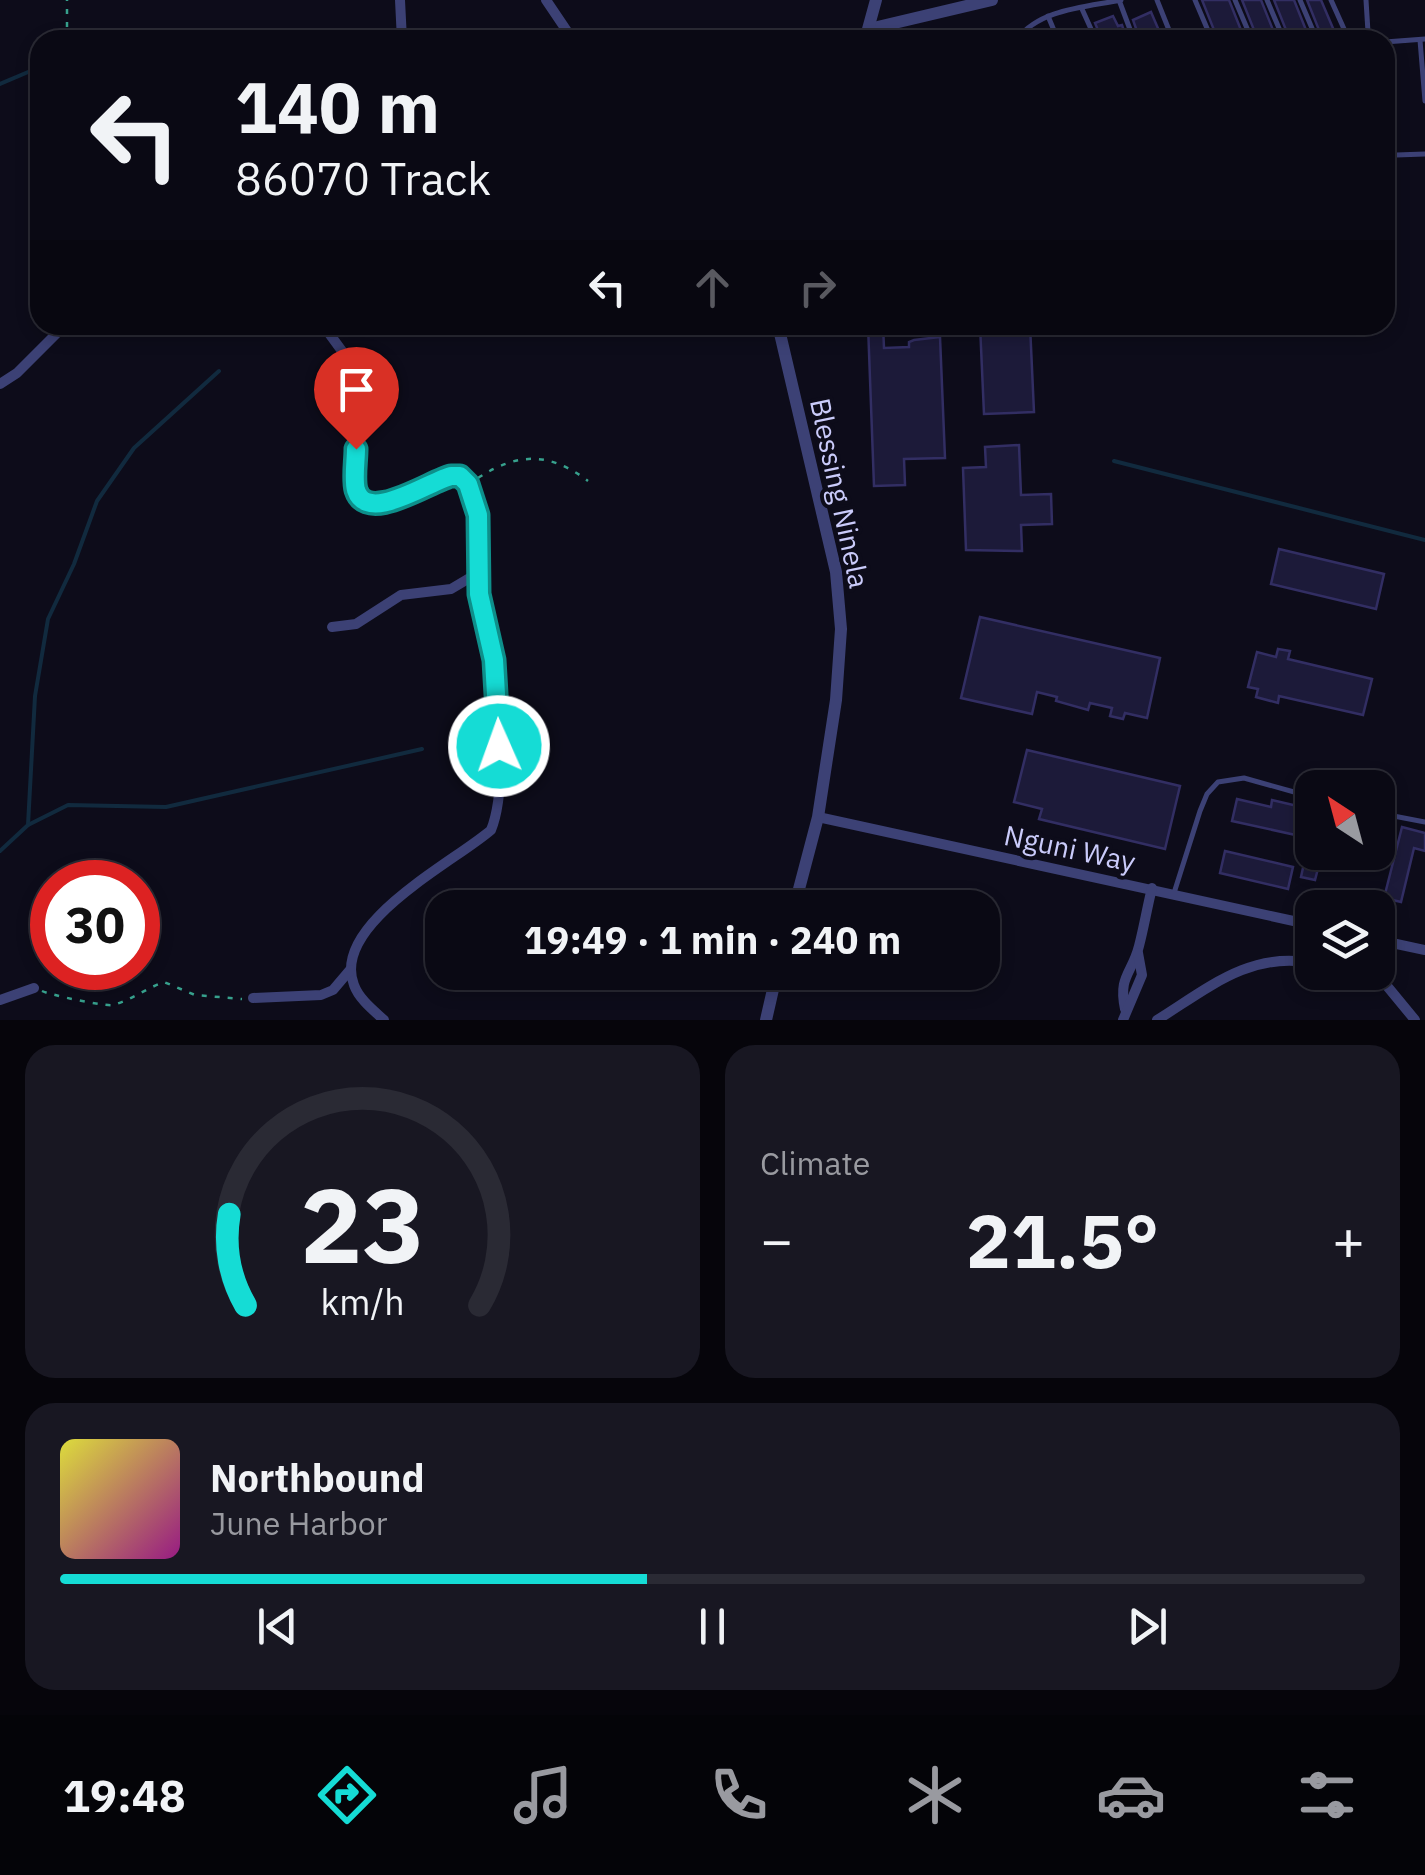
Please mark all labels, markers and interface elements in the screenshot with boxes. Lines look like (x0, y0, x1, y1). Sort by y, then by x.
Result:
text: 140 m (235, 61, 440, 152)
icon: left (70, 70, 200, 200)
text: 86070 Track (235, 149, 491, 207)
icon: left (580, 260, 635, 315)
icon: ahead (685, 260, 740, 315)
icon: right (790, 260, 845, 315)
pin (314, 347, 399, 450)
icon: arrive (329, 362, 384, 417)
street label: Blessing Ninela (802, 395, 878, 591)
position arrow (447, 694, 551, 798)
north arrow (1295, 770, 1395, 870)
map controls (1295, 770, 1395, 990)
street label: Nguni Way (1001, 816, 1139, 880)
speed limit sign: 30 (30, 860, 160, 990)
button: layers (1295, 890, 1395, 990)
text: 19:49 · 1 min · 240 m (524, 915, 901, 964)
text: Climate (760, 1142, 870, 1184)
text: 23 (300, 1156, 425, 1292)
text: 21.5° (966, 1191, 1159, 1289)
text: − (760, 1204, 793, 1275)
text: + (1332, 1204, 1365, 1275)
text: km/h (320, 1278, 405, 1325)
text: Northbound (210, 1453, 425, 1502)
text: June Harbor (210, 1502, 387, 1544)
icon: previous (250, 1599, 305, 1654)
icon: pause (685, 1599, 740, 1654)
icon: next (1120, 1599, 1175, 1654)
icon: directions (312, 1760, 382, 1830)
icon: music (508, 1760, 578, 1830)
icon: phone (704, 1760, 774, 1830)
icon: climate (900, 1760, 970, 1830)
icon: car (1096, 1760, 1166, 1830)
icon: filters (1292, 1760, 1362, 1830)
text: 19:48 (63, 1766, 186, 1824)

